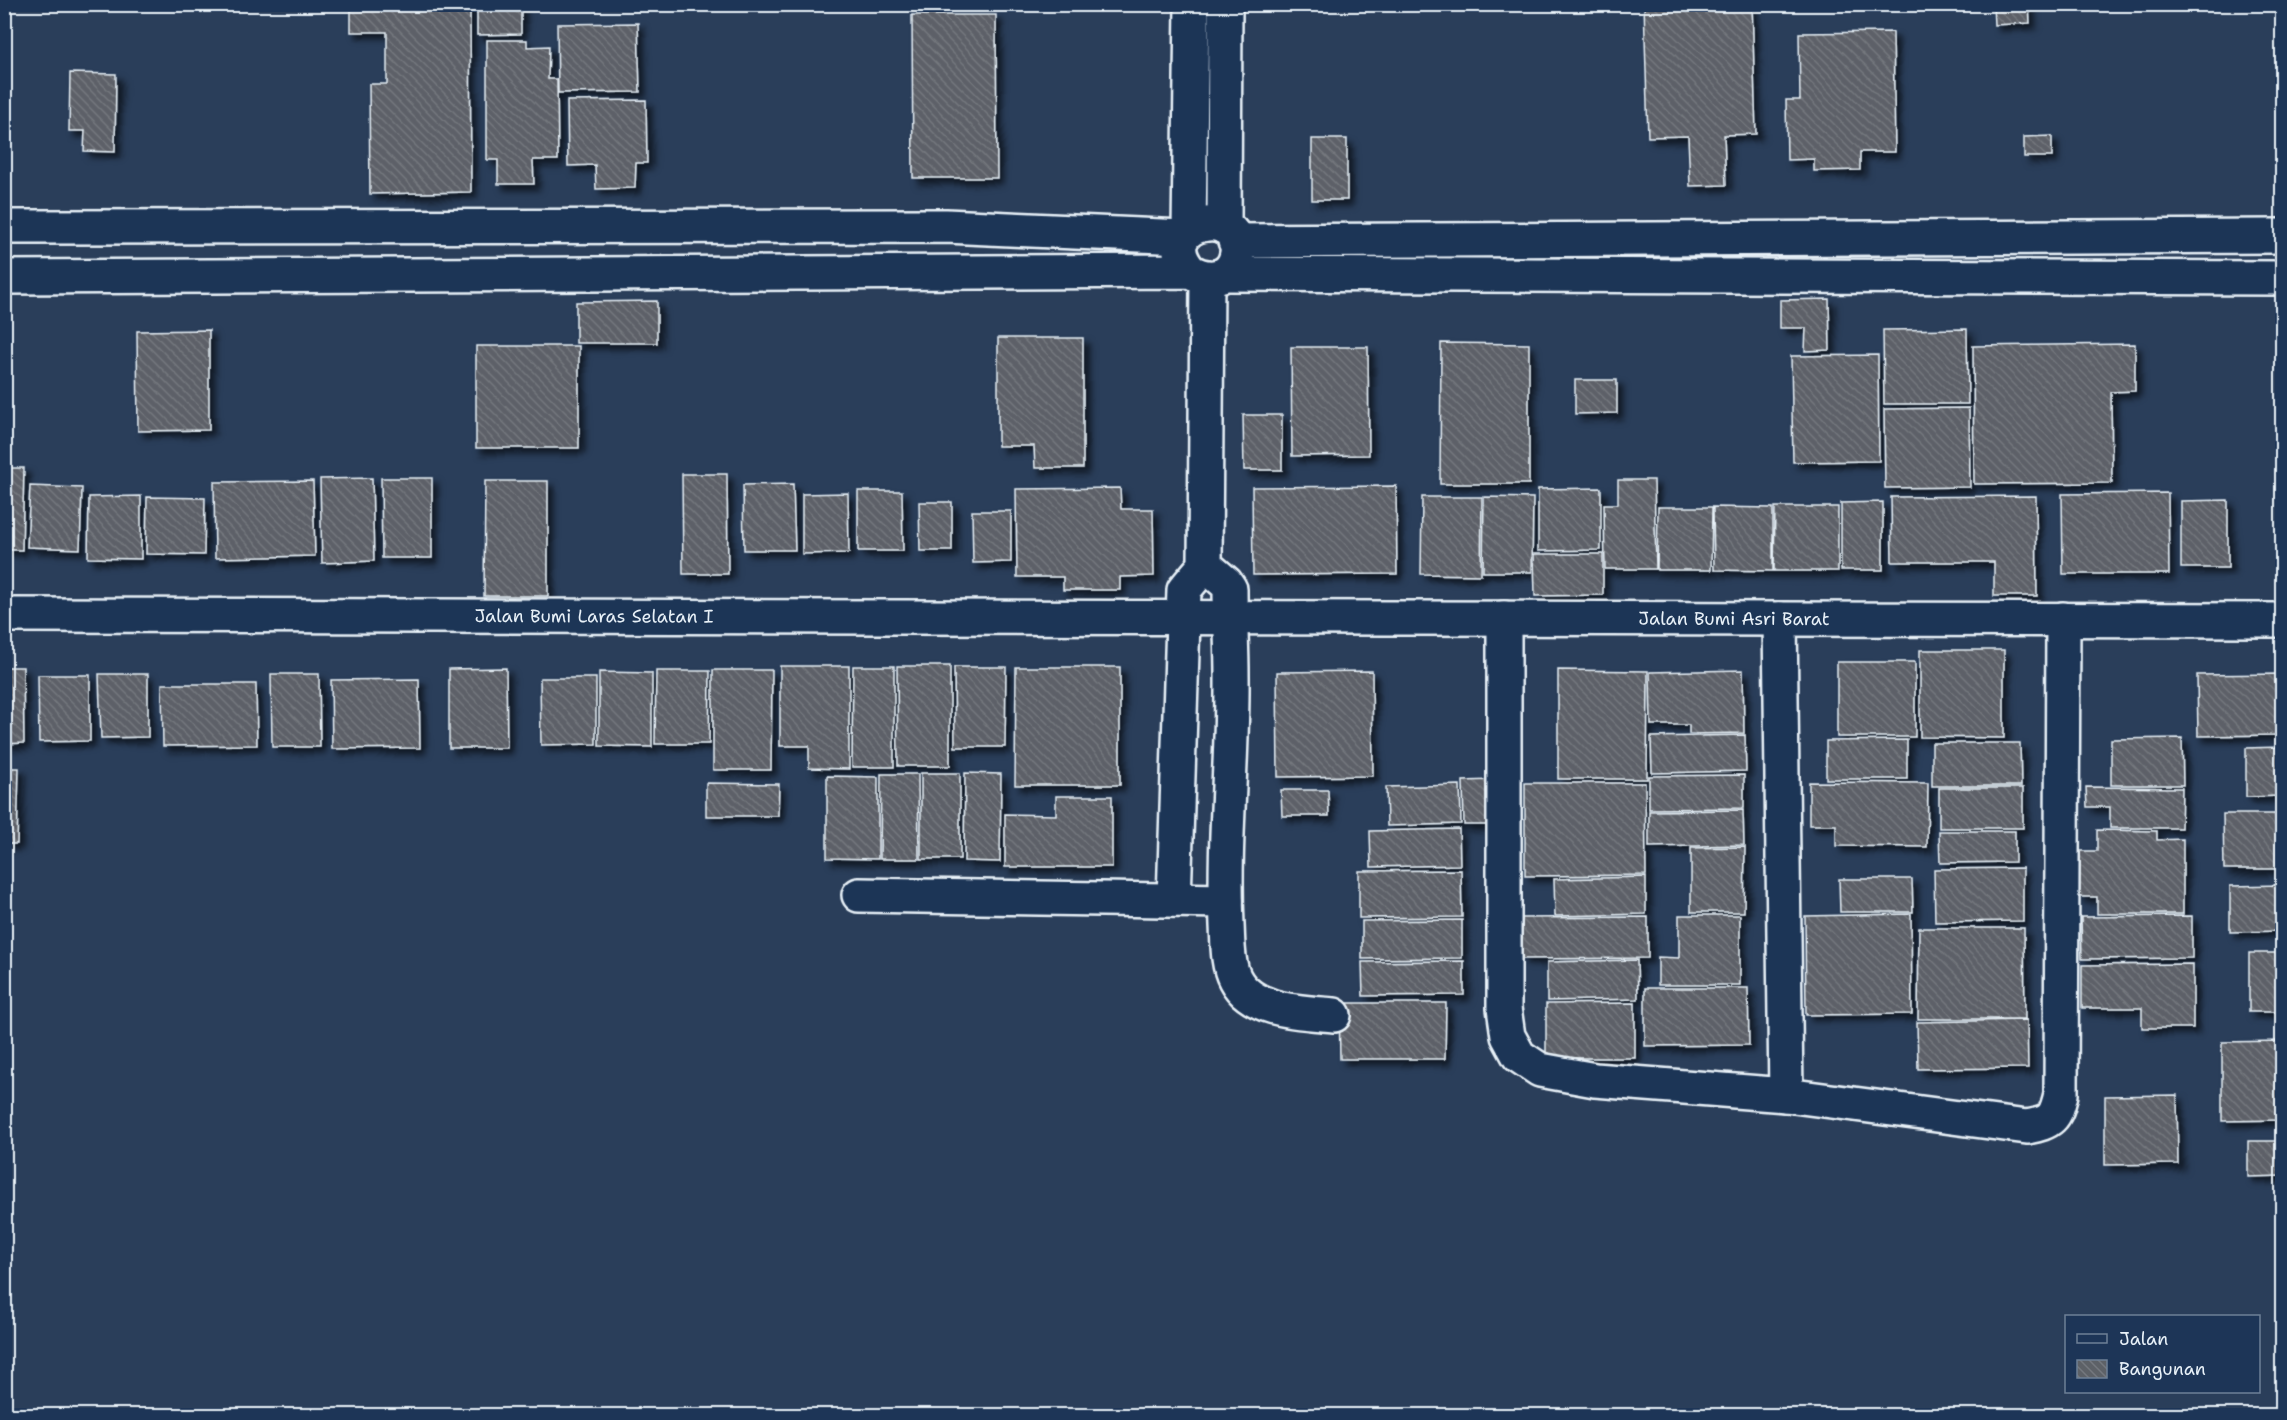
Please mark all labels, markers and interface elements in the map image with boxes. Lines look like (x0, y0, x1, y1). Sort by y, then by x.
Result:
street label: Jalan Bumi Laras Selatan I (474, 604, 714, 629)
street label: Jalan Bumi Asri Barat (1638, 607, 1830, 631)
legend (2065, 1315, 2260, 1393)
text: Jalan (2119, 1327, 2168, 1351)
text: Bangunan (2119, 1357, 2206, 1381)

